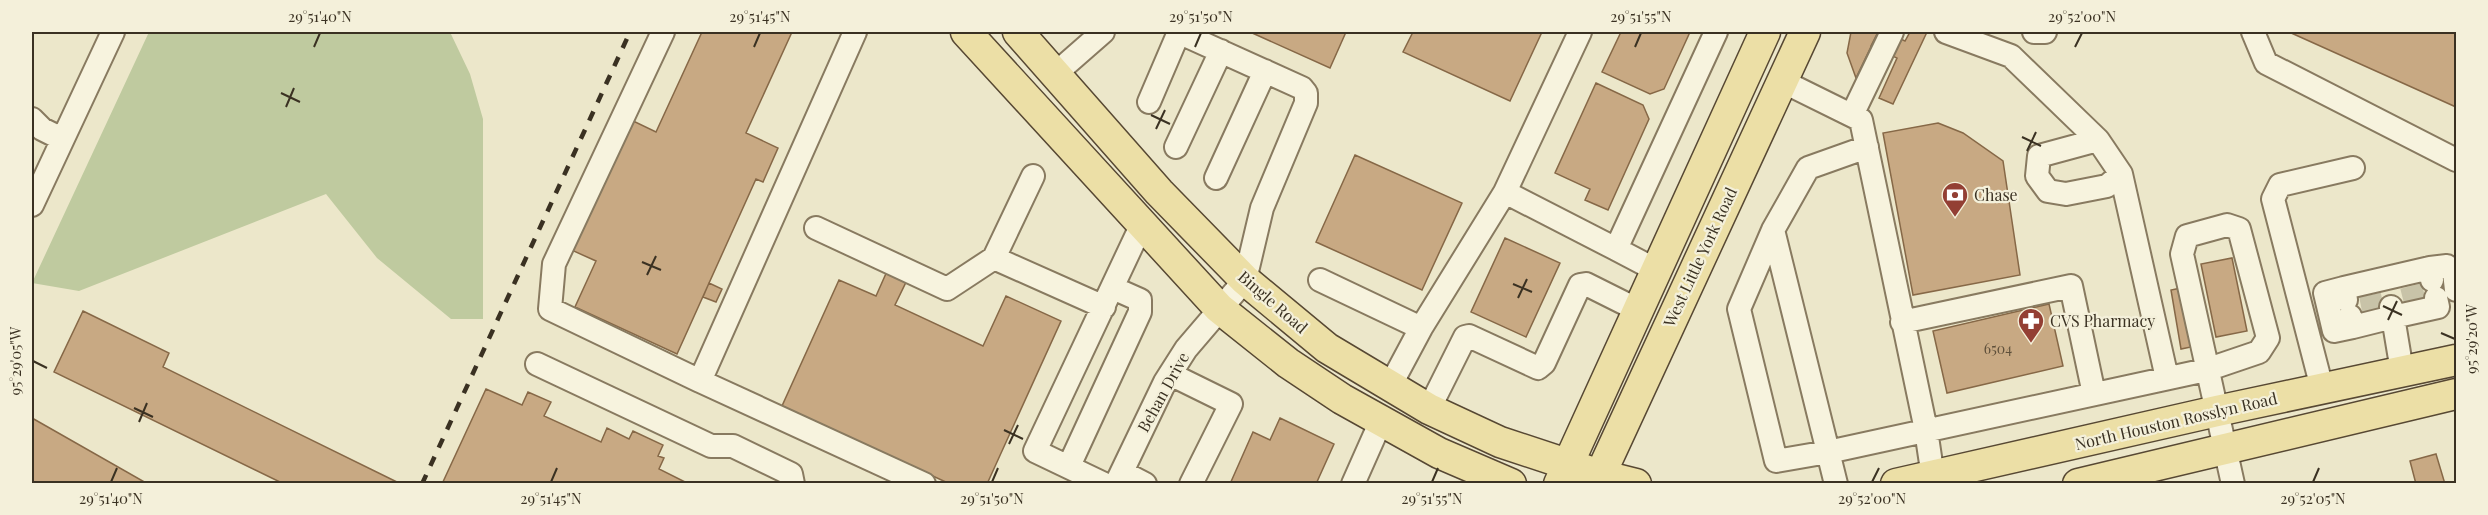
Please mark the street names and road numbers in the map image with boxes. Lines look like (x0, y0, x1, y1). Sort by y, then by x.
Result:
street label: West Little York Road (1658, 184, 1741, 331)
street label: Bingle Road (1234, 266, 1312, 338)
street label: Behan Drive (1132, 348, 1193, 435)
street label: North Houston Rosslyn Road (2073, 387, 2279, 454)

